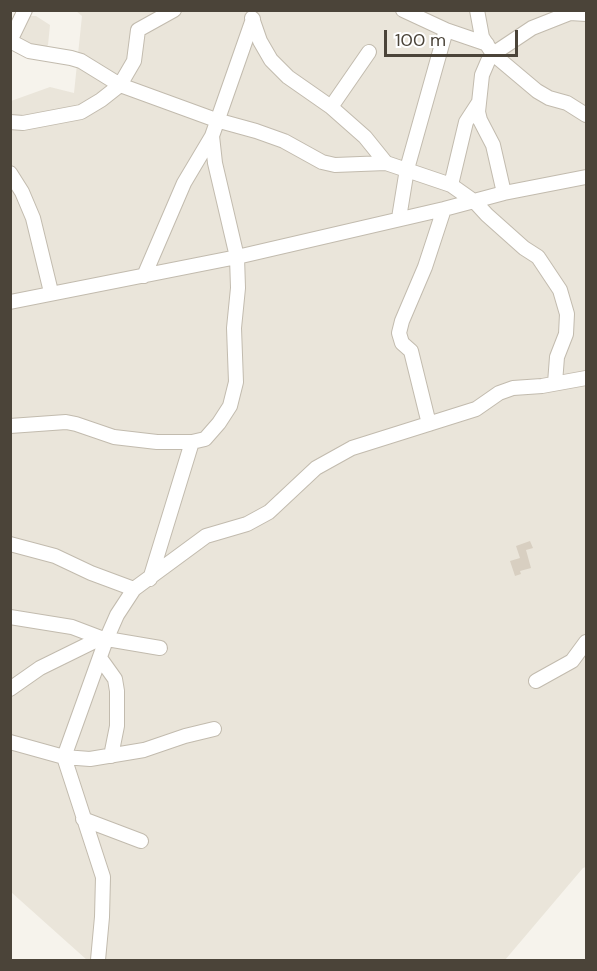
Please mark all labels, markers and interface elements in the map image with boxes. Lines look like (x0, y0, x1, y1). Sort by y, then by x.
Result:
scale bar (387, 18, 520, 56)
text: 100 m (395, 28, 446, 52)

